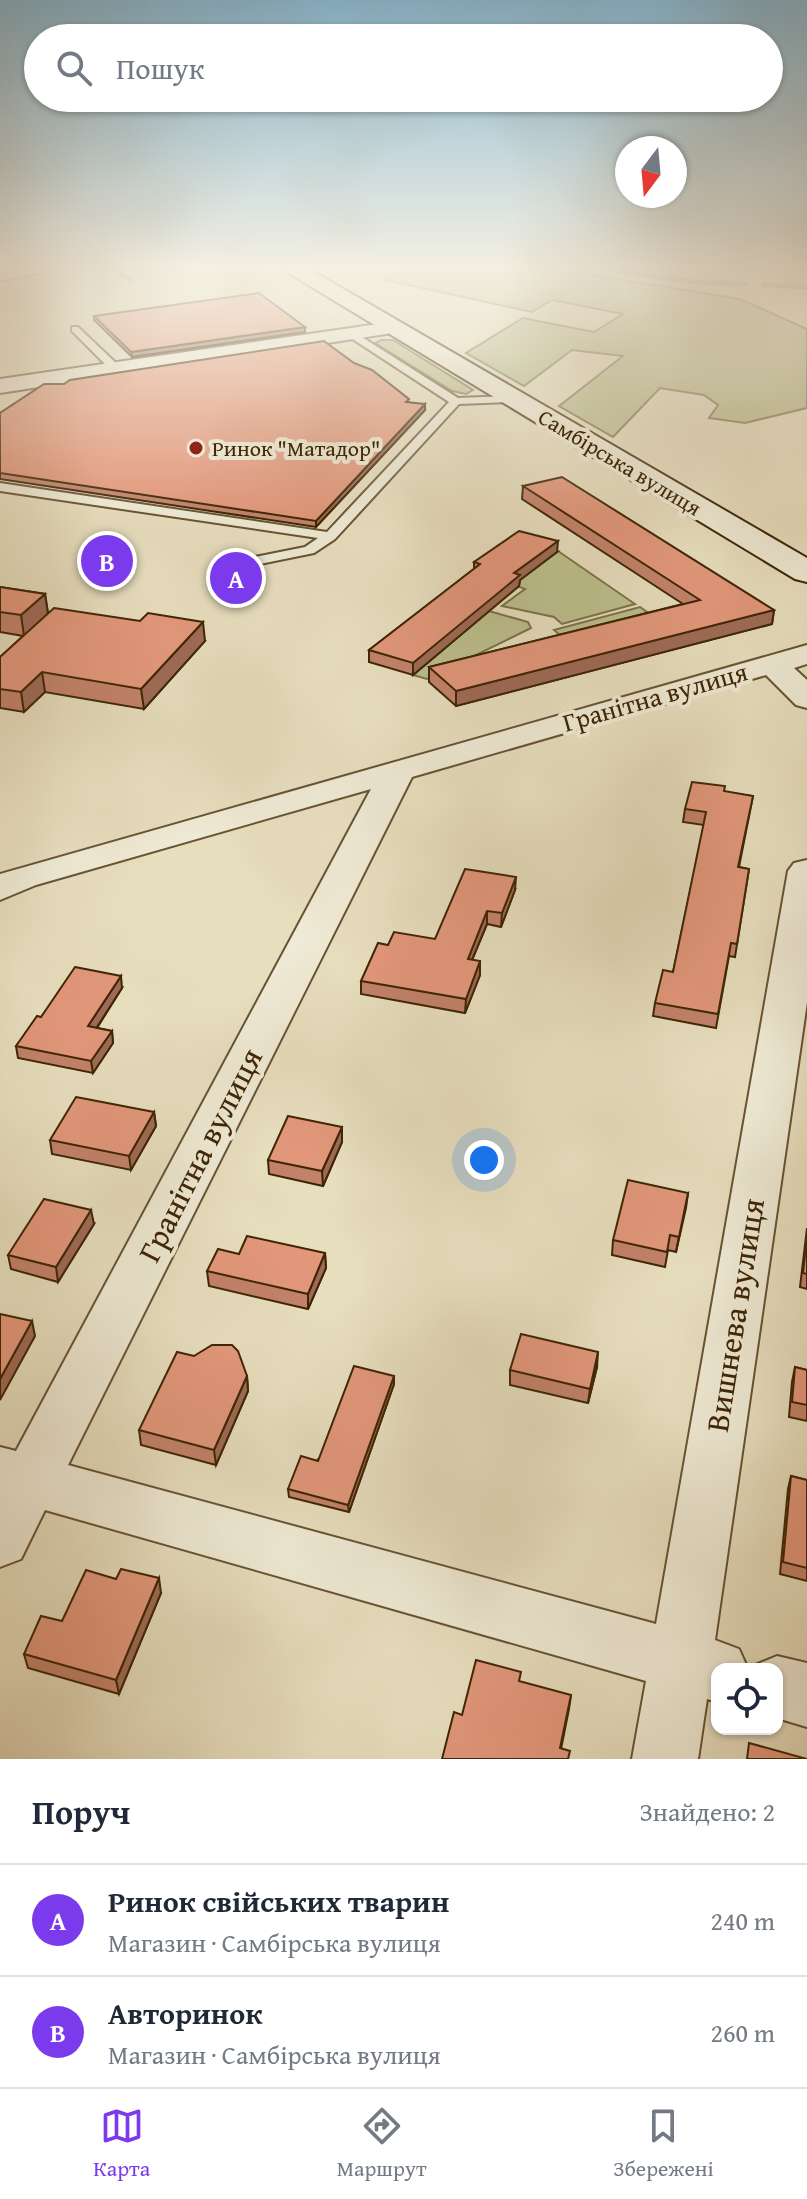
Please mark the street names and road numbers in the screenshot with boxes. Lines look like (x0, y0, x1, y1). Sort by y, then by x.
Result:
street label: Самбірська вулиця (532, 401, 708, 523)
street label: Гранітна вулиця (558, 651, 752, 742)
street label: Гранітна вулиця (125, 1039, 274, 1270)
street label: Вишнева вулиця (693, 1195, 776, 1435)

